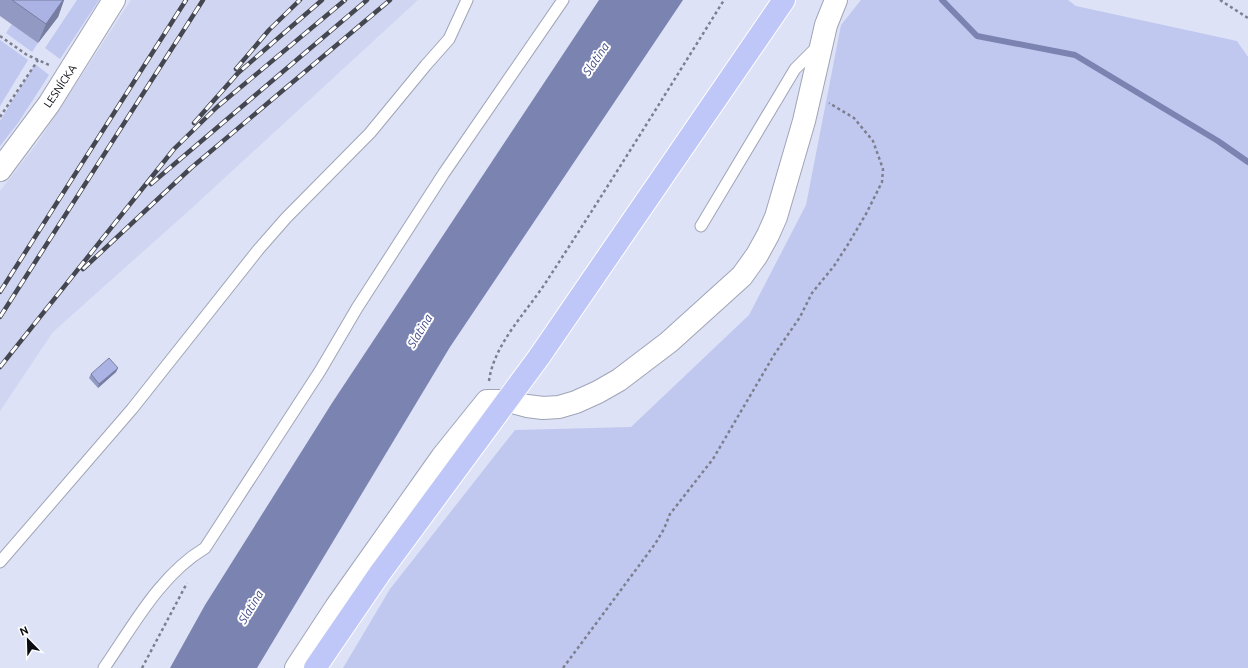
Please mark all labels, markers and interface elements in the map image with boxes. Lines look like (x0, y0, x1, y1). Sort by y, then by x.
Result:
water label: Slatina (579, 39, 612, 78)
street label: LESNÍCKA (40, 61, 79, 110)
water label: Slatina (404, 311, 435, 351)
water label: Slatina (235, 587, 266, 627)
north arrow (8, 620, 48, 660)
text: N (18, 624, 30, 638)

